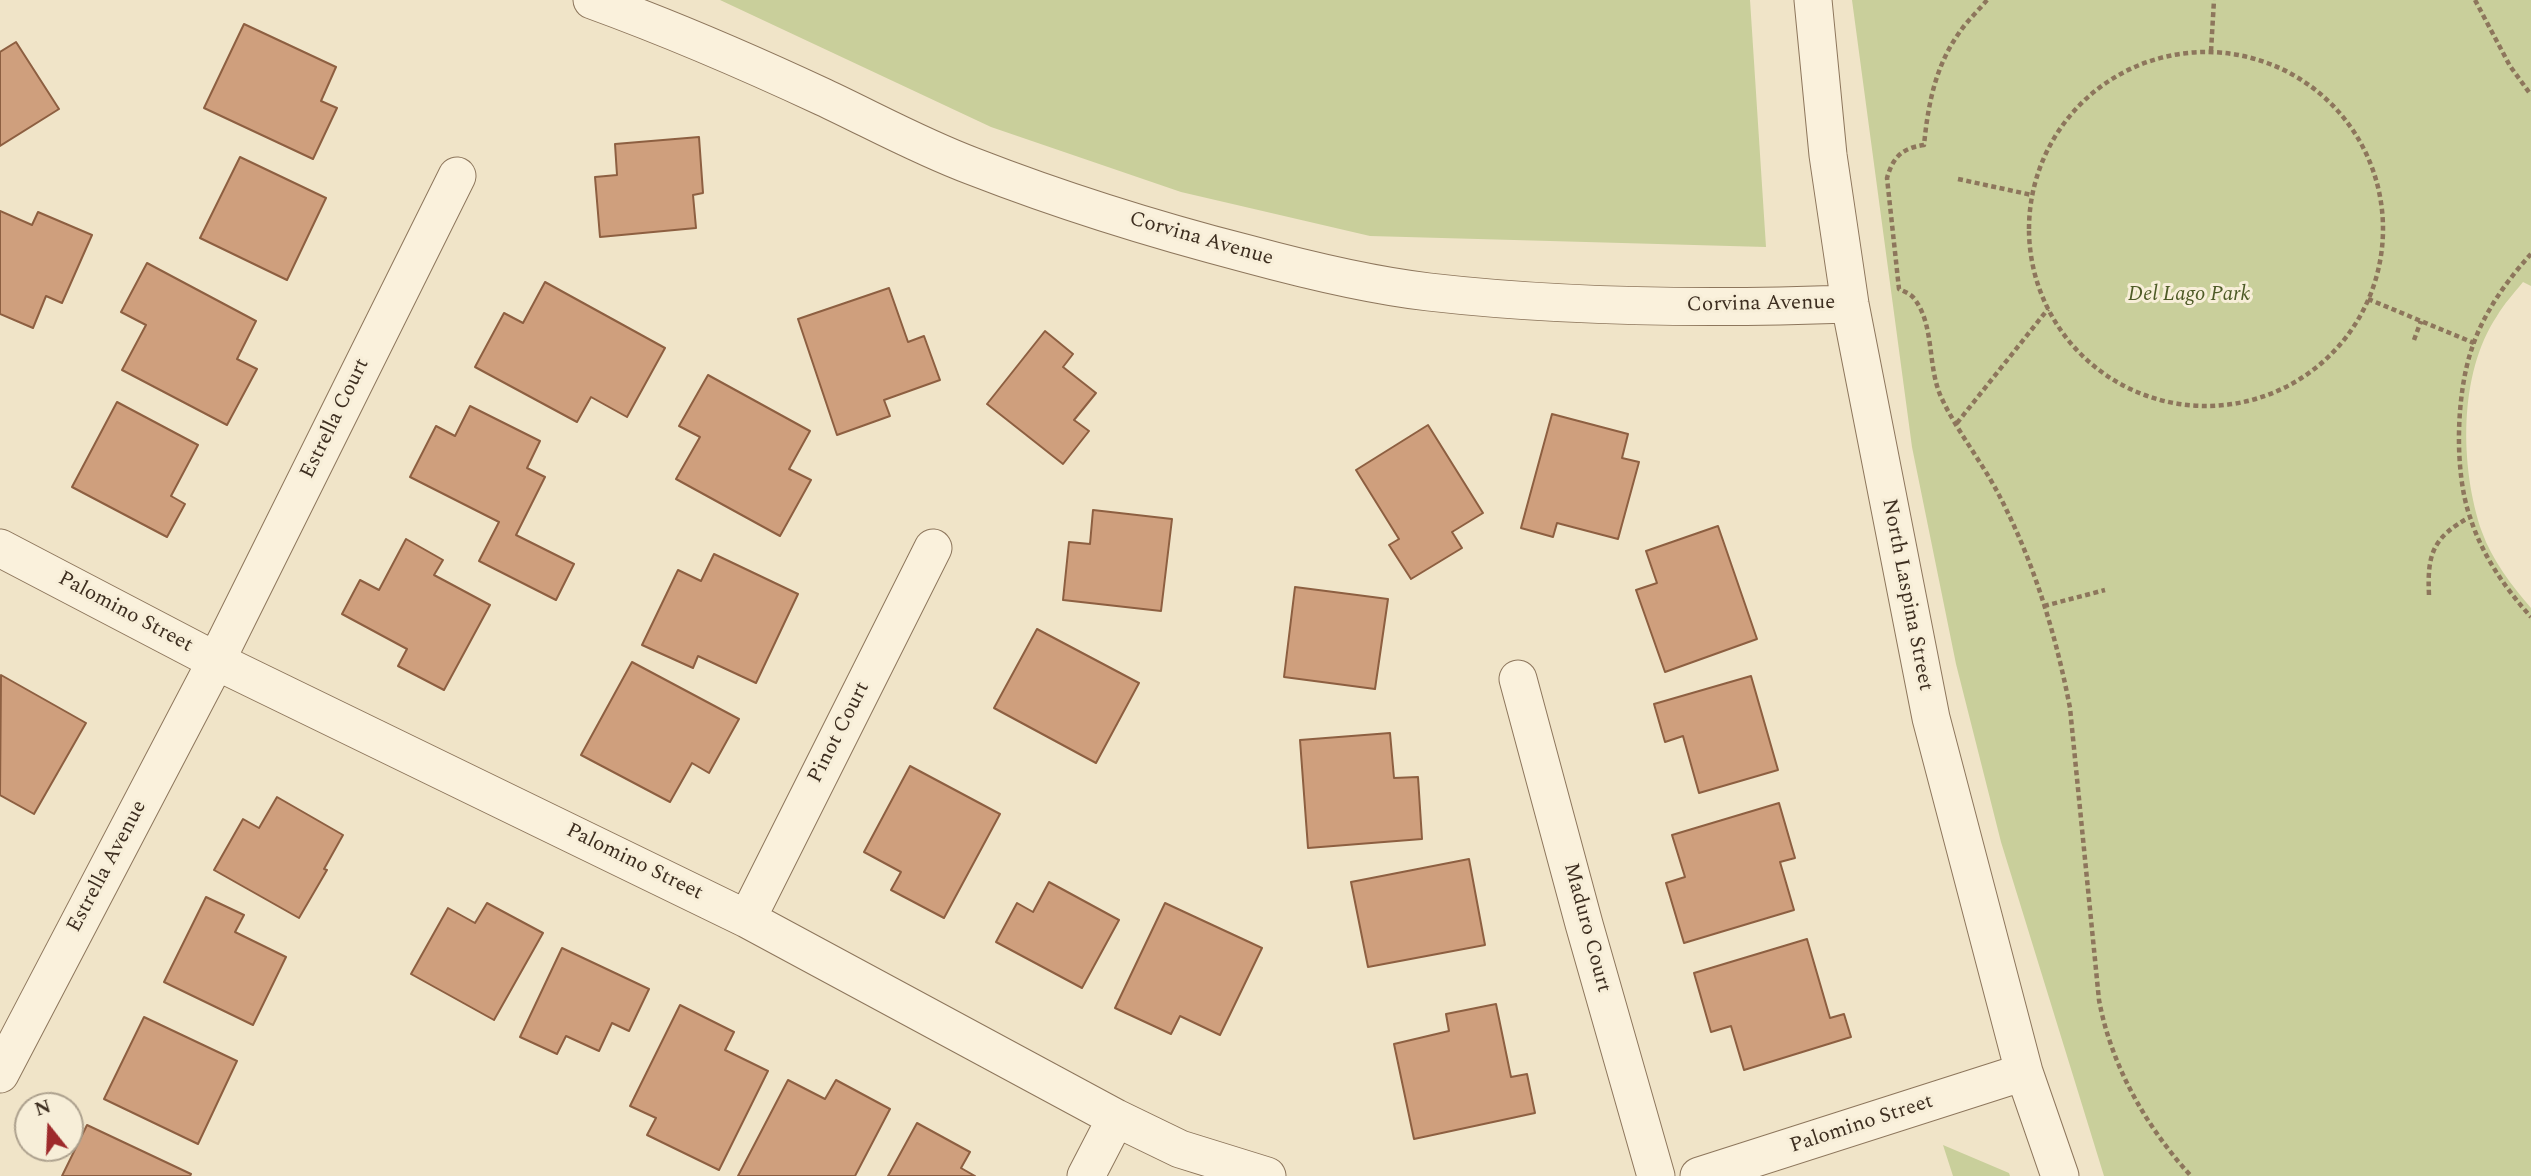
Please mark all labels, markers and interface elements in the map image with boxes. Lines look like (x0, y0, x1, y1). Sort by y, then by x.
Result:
street label: Corvina Avenue (1126, 207, 1276, 273)
park label: Del Lago Park (2128, 283, 2250, 309)
street label: Corvina Avenue (1687, 291, 1835, 319)
street label: Estrella Court (296, 355, 376, 483)
street label: North Laspina Street (1875, 497, 1937, 693)
street label: Palomino Street (53, 567, 197, 659)
street label: Pinot Court (804, 678, 876, 788)
street label: Estrella Avenue (63, 797, 153, 937)
street label: Palomino Street (561, 819, 707, 907)
street label: Maduro Court (1557, 861, 1615, 995)
street label: Palomino Street (1787, 1090, 1937, 1160)
north arrow (14, 1092, 84, 1162)
text: N (31, 1092, 55, 1125)

